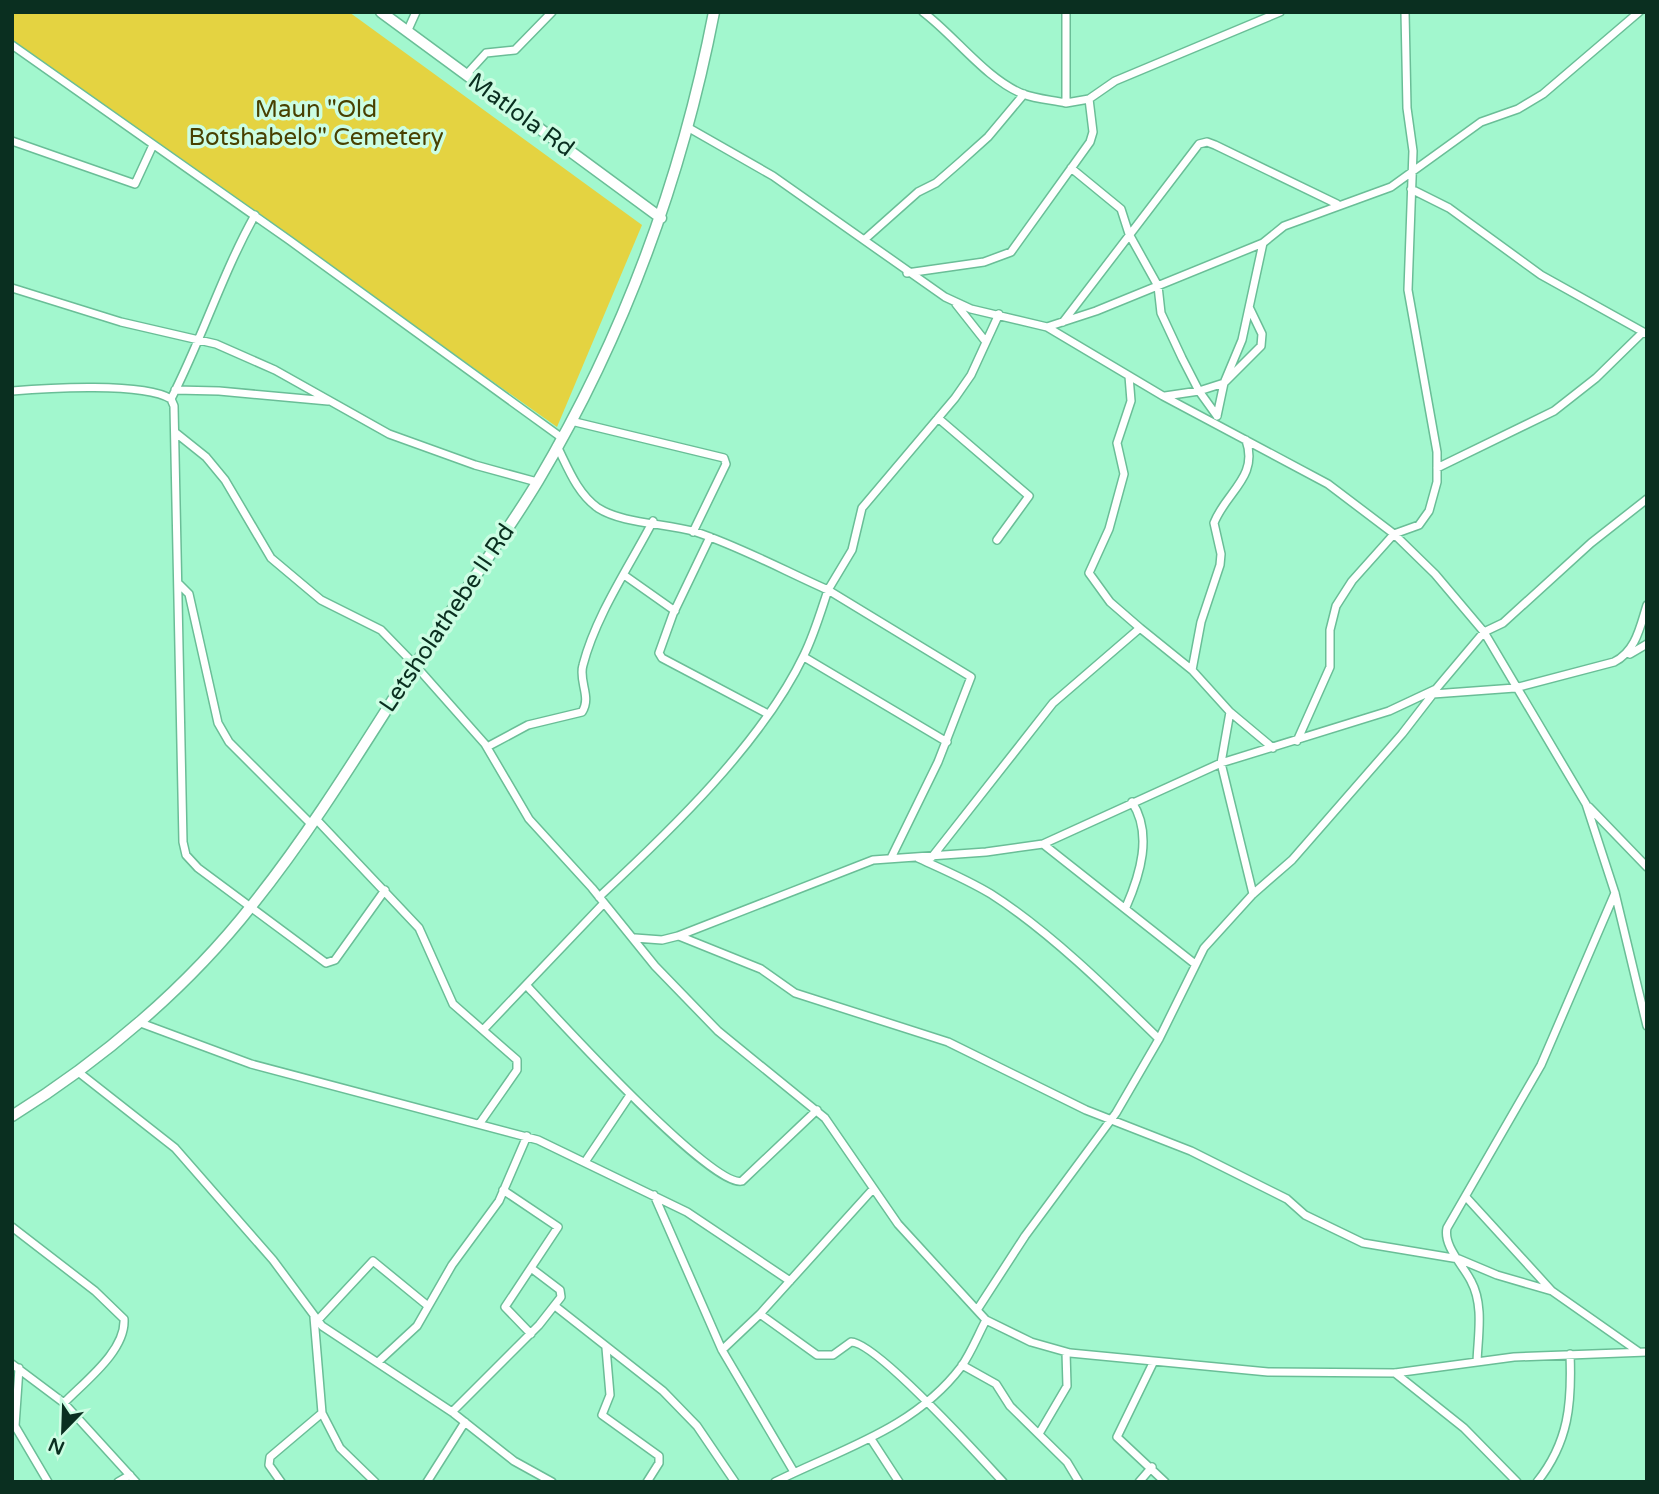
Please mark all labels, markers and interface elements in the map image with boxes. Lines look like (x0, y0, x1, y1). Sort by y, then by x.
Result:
street label: Matlola Rd (462, 67, 580, 163)
park label: Maun "Old Botshabelo" Cemetery (188, 95, 444, 152)
street label: Letsholathebe II Rd (373, 518, 521, 718)
north arrow (28, 1396, 98, 1466)
text: N (45, 1433, 68, 1459)

